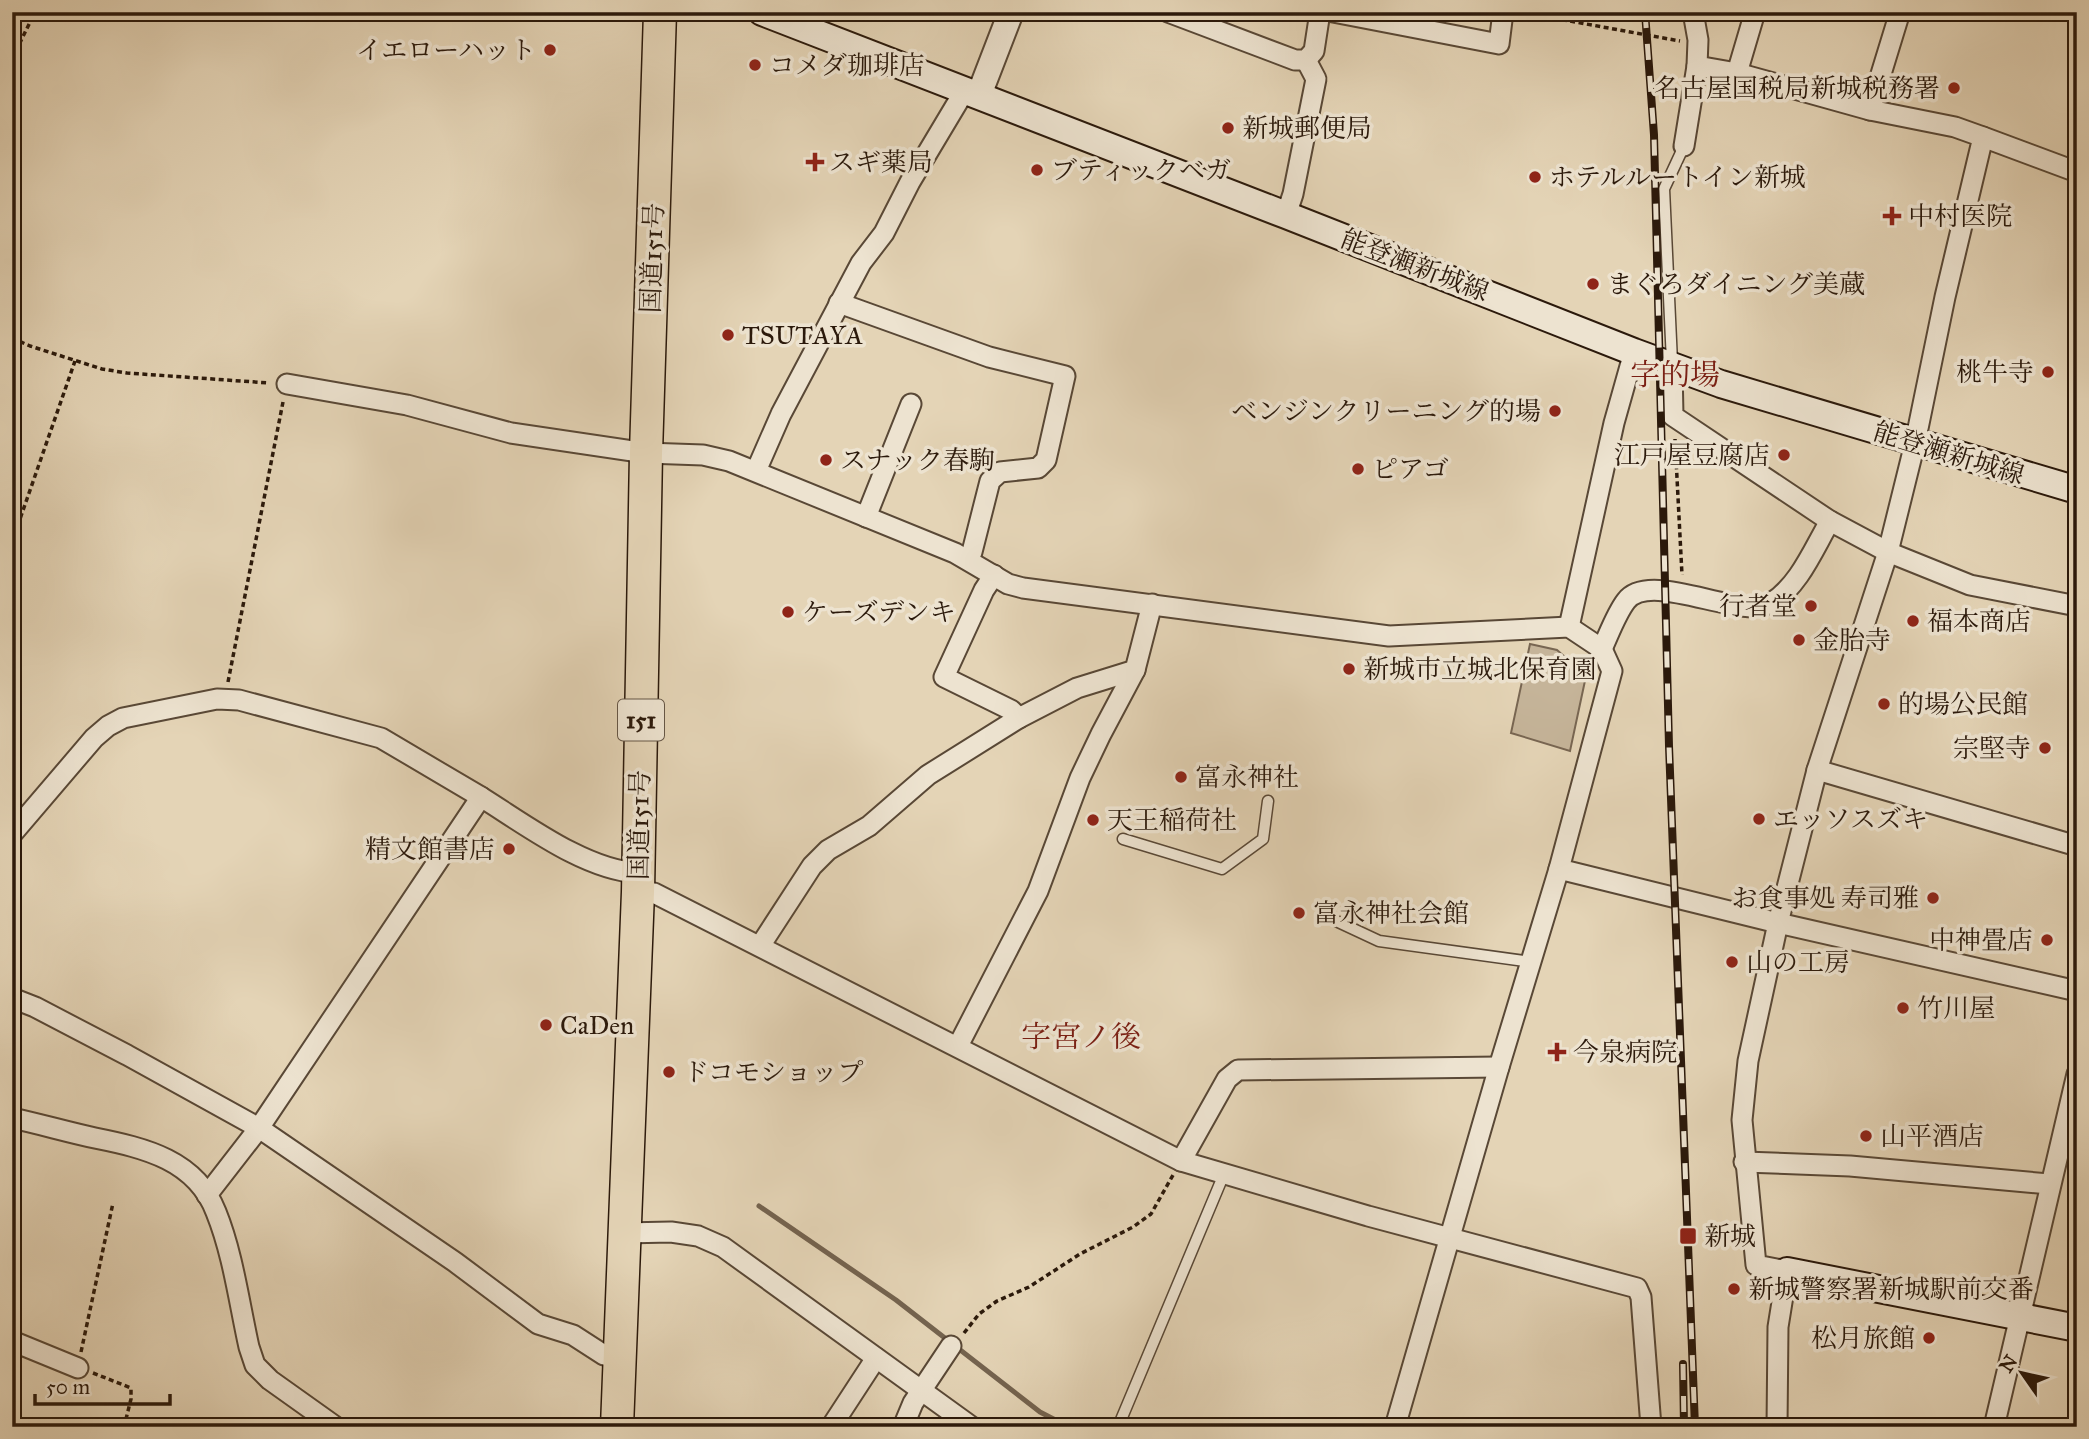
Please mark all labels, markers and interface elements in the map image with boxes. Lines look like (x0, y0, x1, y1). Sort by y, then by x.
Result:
place label: イエローハット (356, 34, 536, 66)
marker: イエローハット (542, 42, 558, 58)
place label: コメダ珈琲店 (769, 49, 925, 81)
marker: コメダ珈琲店 (747, 57, 763, 73)
place label: 名古屋国税局新城税務署 (1654, 72, 1940, 104)
marker: 名古屋国税局新城税務署 (1946, 80, 1962, 96)
place label: 新城郵便局 (1242, 112, 1372, 144)
marker: 新城郵便局 (1220, 120, 1236, 136)
place label: スギ薬局 (829, 146, 933, 178)
marker: スギ薬局 (807, 154, 823, 170)
place label: ブティックベガ (1051, 154, 1231, 186)
place label: ホテルルートイン新城 (1549, 161, 1806, 193)
marker: ブティックベガ (1029, 162, 1045, 178)
marker: ホテルルートイン新城 (1527, 169, 1543, 185)
place label: 中村医院 (1908, 200, 2012, 232)
street label: 国道151号 (634, 202, 670, 314)
marker: 中村医院 (1882, 206, 1902, 226)
street label: 能登瀬新城線 (1336, 222, 1494, 308)
place label: まぐろダイニング美蔵 (1607, 268, 1865, 300)
marker: まぐろダイニング美蔵 (1585, 276, 1601, 292)
place label: TSUTAYA (742, 319, 863, 351)
marker: TSUTAYA (720, 327, 736, 343)
place label: 桃牛寺 (1956, 356, 2034, 388)
district label: 字的場 (1630, 357, 1720, 393)
marker: 桃牛寺 (2040, 364, 2056, 380)
place label: ベンジンクリーニング的場 (1231, 395, 1541, 427)
marker: ベンジンクリーニング的場 (1547, 403, 1563, 419)
street label: 能登瀬新城線 (1870, 415, 2028, 491)
place label: 江戸屋豆腐店 (1614, 439, 1770, 471)
place label: スナック春駒 (840, 444, 995, 476)
marker: 江戸屋豆腐店 (1776, 447, 1792, 463)
marker: スナック春駒 (818, 452, 834, 468)
place label: ピアゴ (1372, 453, 1449, 485)
marker: ピアゴ (1350, 461, 1366, 477)
place label: 行者堂 (1719, 590, 1797, 622)
place label: ケーズデンキ (802, 596, 956, 628)
marker: 行者堂 (1803, 598, 1819, 614)
marker: ケーズデンキ (780, 604, 796, 620)
place label: 福本商店 (1927, 605, 2031, 637)
marker: 福本商店 (1905, 613, 1921, 629)
place label: 金胎寺 (1813, 624, 1891, 656)
marker: 金胎寺 (1791, 632, 1807, 648)
place label: 新城市立城北保育園 (1363, 653, 1597, 685)
marker: 新城市立城北保育園 (1341, 661, 1357, 677)
place label: 的場公民館 (1898, 688, 2028, 720)
marker: 的場公民館 (1876, 696, 1892, 712)
road number: 151 (618, 700, 664, 740)
place label: 宗堅寺 (1953, 732, 2031, 764)
marker: 宗堅寺 (2037, 740, 2053, 756)
place label: 富永神社 (1195, 761, 1299, 793)
marker: 富永神社 (1173, 769, 1189, 785)
street label: 国道151号 (622, 770, 656, 880)
place label: エッソスズキ (1773, 803, 1928, 835)
place label: 天王稲荷社 (1107, 804, 1237, 836)
marker: エッソスズキ (1751, 811, 1767, 827)
marker: 天王稲荷社 (1085, 812, 1101, 828)
place label: 精文館書店 (365, 833, 495, 865)
marker: 精文館書店 (501, 841, 517, 857)
place label: お食事処 寿司雅 (1731, 882, 1919, 914)
marker: お食事処 寿司雅 (1925, 890, 1941, 906)
place label: 富永神社会館 (1313, 897, 1469, 929)
marker: 富永神社会館 (1291, 905, 1307, 921)
place label: 中神畳店 (1929, 924, 2033, 956)
marker: 中神畳店 (2039, 932, 2055, 948)
place label: 山の工房 (1746, 946, 1850, 978)
marker: 山の工房 (1724, 954, 1740, 970)
place label: 竹川屋 (1917, 992, 1995, 1024)
marker: 竹川屋 (1895, 1000, 1911, 1016)
place label: CaDen (560, 1009, 634, 1041)
marker: CaDen (538, 1017, 554, 1033)
district label: 字宮ノ後 (1021, 1019, 1141, 1055)
place label: 今泉病院 (1573, 1036, 1677, 1068)
marker: 今泉病院 (1547, 1042, 1567, 1062)
place label: ドコモショップ (683, 1056, 863, 1088)
marker: ドコモショップ (661, 1064, 677, 1080)
place label: 山平酒店 (1880, 1120, 1984, 1152)
marker: 山平酒店 (1858, 1128, 1874, 1144)
place label: 新城 (1704, 1220, 1756, 1252)
marker: 新城 (1678, 1226, 1698, 1246)
place label: 新城警察署新城駅前交番 (1748, 1273, 2034, 1305)
marker: 新城警察署新城駅前交番 (1726, 1281, 1742, 1297)
place label: 松月旅館 (1811, 1322, 1915, 1354)
marker: 松月旅館 (1921, 1330, 1937, 1346)
north arrow (1988, 1338, 2058, 1408)
text: N (1994, 1351, 2022, 1377)
scale bar (35, 1362, 170, 1406)
text: 50 m (46, 1374, 91, 1400)

